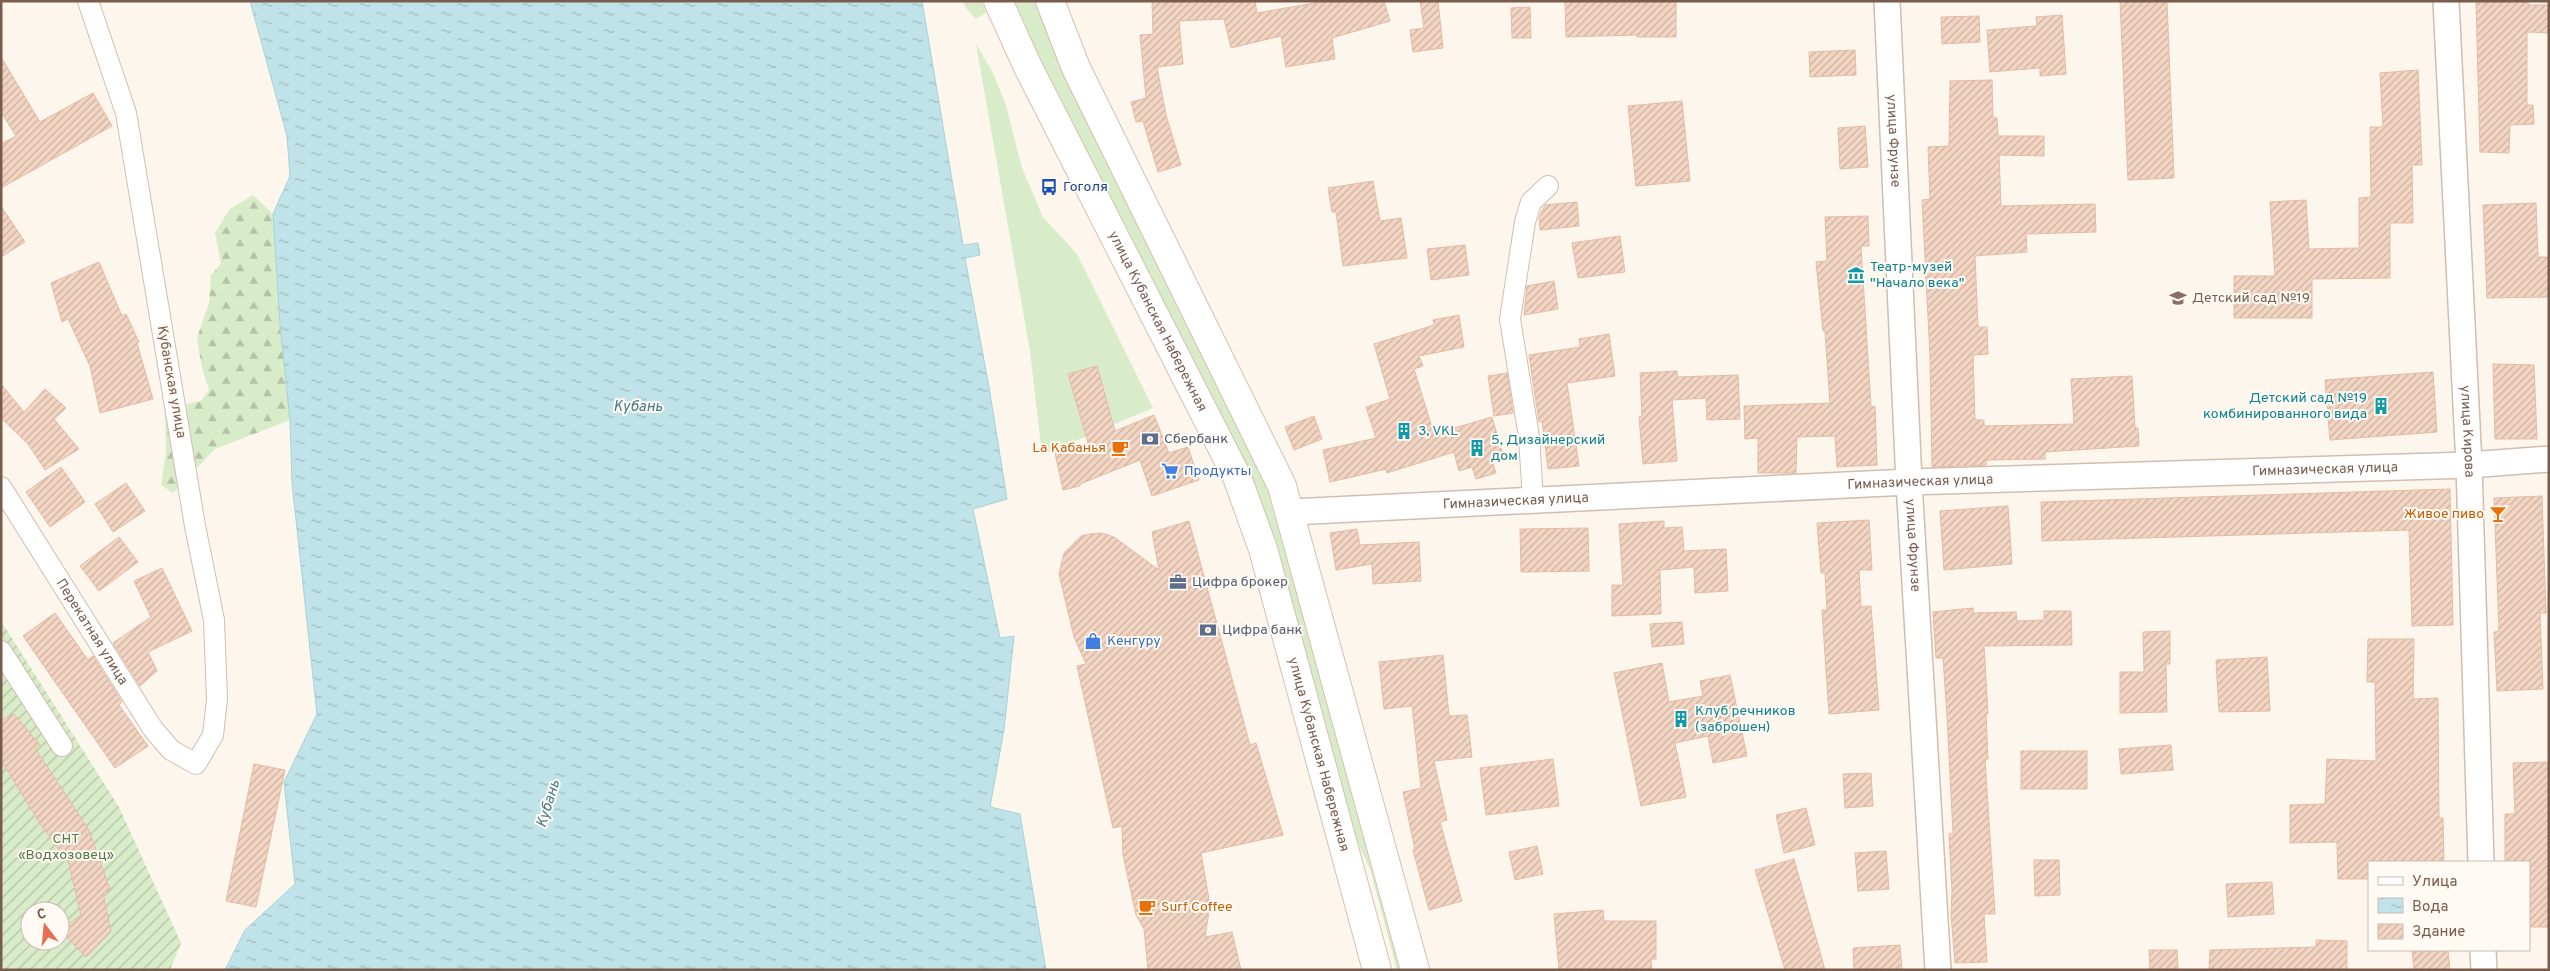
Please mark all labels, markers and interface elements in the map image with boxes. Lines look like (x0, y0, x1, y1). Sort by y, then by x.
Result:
street label: улица Фрунзе (1883, 94, 1904, 188)
bus stop icon: Гоголя (1039, 177, 1059, 197)
place label: Гоголя (1063, 179, 1108, 196)
street label: улица Кубанская Набережная (1105, 228, 1211, 415)
place label: Театр-музей "Начало века" (1870, 259, 1964, 292)
museum icon: Театр-музей "Начало века" (1846, 265, 1866, 285)
school or university icon: Детский сад №19 (2168, 288, 2188, 308)
place label: Детский сад №19 (2192, 290, 2310, 307)
street label: Кубанская улица (153, 324, 189, 440)
street label: улица Кирова (2457, 385, 2478, 478)
place label: Детский сад №19 комбинированного вида (2203, 390, 2367, 423)
building icon: Детский сад №19 комбинированного вида (2371, 396, 2391, 416)
water label: Кубань (613, 398, 663, 417)
building icon: 3, VKL (1394, 421, 1414, 441)
place label: 3, VKL (1418, 423, 1458, 440)
bank icon: Сбербанк (1140, 429, 1160, 449)
place label: Сбербанк (1164, 431, 1228, 448)
place label: 5, Дизайнерский дом (1491, 432, 1605, 465)
cafe icon: La Кабанья (1110, 438, 1130, 458)
building icon: 5, Дизайнерский дом (1467, 438, 1487, 458)
place label: La Кабанья (1032, 440, 1106, 457)
street label: Гимназическая улица (2252, 459, 2398, 480)
supermarket icon: Продукты (1160, 461, 1180, 481)
place label: Продукты (1184, 463, 1251, 480)
street label: Гимназическая улица (1847, 471, 1993, 493)
street label: Гимназическая улица (1442, 489, 1589, 513)
street label: улица Фрунзе (1902, 498, 1924, 592)
bar icon: Живое пиво (2488, 504, 2508, 524)
place label: Живое пиво (2404, 506, 2484, 523)
office icon: Цифра брокер (1168, 572, 1188, 592)
place label: Цифра брокер (1192, 574, 1288, 591)
street label: Перекатная улица (52, 576, 132, 688)
bank icon: Цифра банк (1198, 620, 1218, 640)
place label: Цифра банк (1222, 622, 1303, 639)
shop icon: Кенгуру (1083, 631, 1103, 651)
place label: Кенгуру (1107, 633, 1161, 650)
street label: улица Кубанская Набережная (1284, 655, 1353, 853)
place label: Клуб речников (заброшен) (1695, 703, 1796, 736)
building icon: Клуб речников (заброшен) (1671, 709, 1691, 729)
water label: Кубань (533, 777, 565, 830)
park label: СНТ «Водхозовец» (18, 831, 114, 864)
legend (2368, 861, 2530, 951)
text: Улица (2412, 873, 2457, 892)
cafe icon: Surf Coffee (1137, 897, 1157, 917)
text: Вода (2412, 898, 2448, 917)
place label: Surf Coffee (1161, 899, 1233, 916)
north arrow (20, 901, 70, 951)
text: С (35, 906, 49, 924)
text: Здание (2412, 923, 2465, 942)

